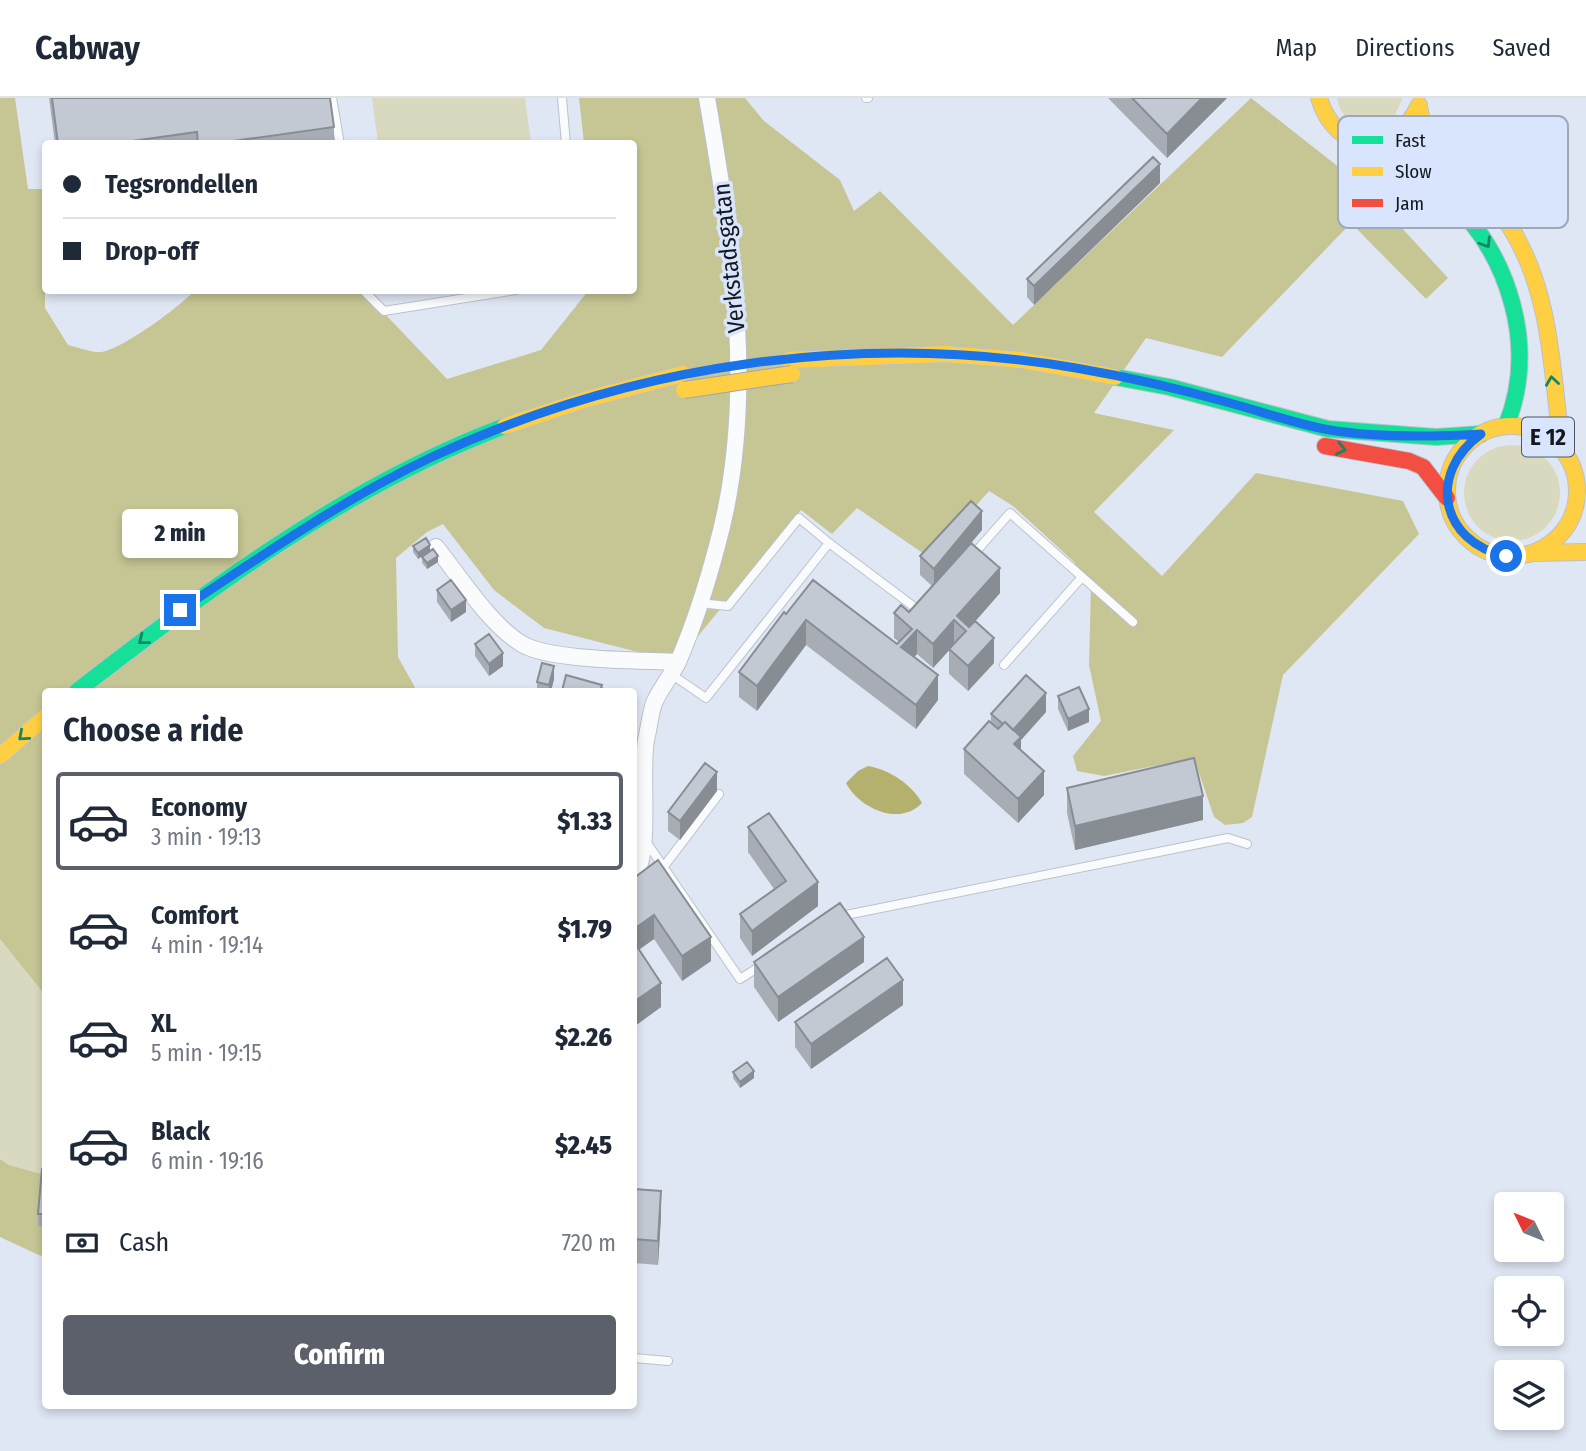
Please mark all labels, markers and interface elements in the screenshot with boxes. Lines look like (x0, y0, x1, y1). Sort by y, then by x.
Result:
text: Cabway (35, 28, 140, 68)
text: Map (1276, 34, 1317, 62)
text: Directions (1355, 34, 1454, 62)
text: Saved (1492, 34, 1551, 62)
legend (1338, 116, 1568, 228)
text: Fast (1395, 129, 1426, 152)
text: Slow (1395, 160, 1432, 183)
text: Tegsrondellen (105, 169, 258, 200)
street label: Verkstadsgatan (707, 182, 751, 334)
text: Jam (1395, 192, 1424, 215)
one-way arrow (1477, 235, 1490, 248)
text: Drop-off (105, 236, 198, 267)
one-way arrow (1545, 375, 1560, 387)
road number: E 12 (1522, 418, 1574, 456)
one-way arrow (1335, 441, 1347, 456)
callout: 2 min (122, 508, 238, 558)
text: 2 min (155, 519, 205, 547)
route start (1490, 540, 1522, 572)
route end (164, 594, 196, 626)
one-way arrow (138, 631, 150, 644)
text: Choose a ride (63, 711, 244, 749)
one-way arrow (18, 728, 31, 740)
icon: car (67, 790, 130, 853)
text: Economy (151, 792, 247, 823)
text: $1.33 (557, 806, 612, 837)
text: 3 min · 19:13 (151, 823, 262, 851)
icon: car (67, 898, 130, 961)
text: Comfort (151, 900, 239, 931)
text: $1.79 (558, 914, 612, 945)
text: 4 min · 19:14 (151, 931, 263, 959)
icon: car (67, 1006, 130, 1069)
text: XL (151, 1008, 177, 1039)
text: $2.26 (555, 1022, 612, 1053)
text: 5 min · 19:15 (151, 1039, 262, 1067)
icon: car (67, 1114, 130, 1177)
text: Black (151, 1116, 210, 1147)
text: $2.45 (555, 1130, 612, 1161)
text: 6 min · 19:16 (151, 1147, 264, 1175)
north arrow (1494, 1192, 1564, 1262)
map controls (1494, 1192, 1564, 1430)
icon: cash (63, 1224, 101, 1262)
text: Cash (119, 1227, 169, 1258)
text: 720 m (562, 1229, 616, 1257)
button: locate (1494, 1276, 1564, 1346)
button: Confirm (63, 1315, 616, 1395)
button: layers (1494, 1360, 1564, 1430)

